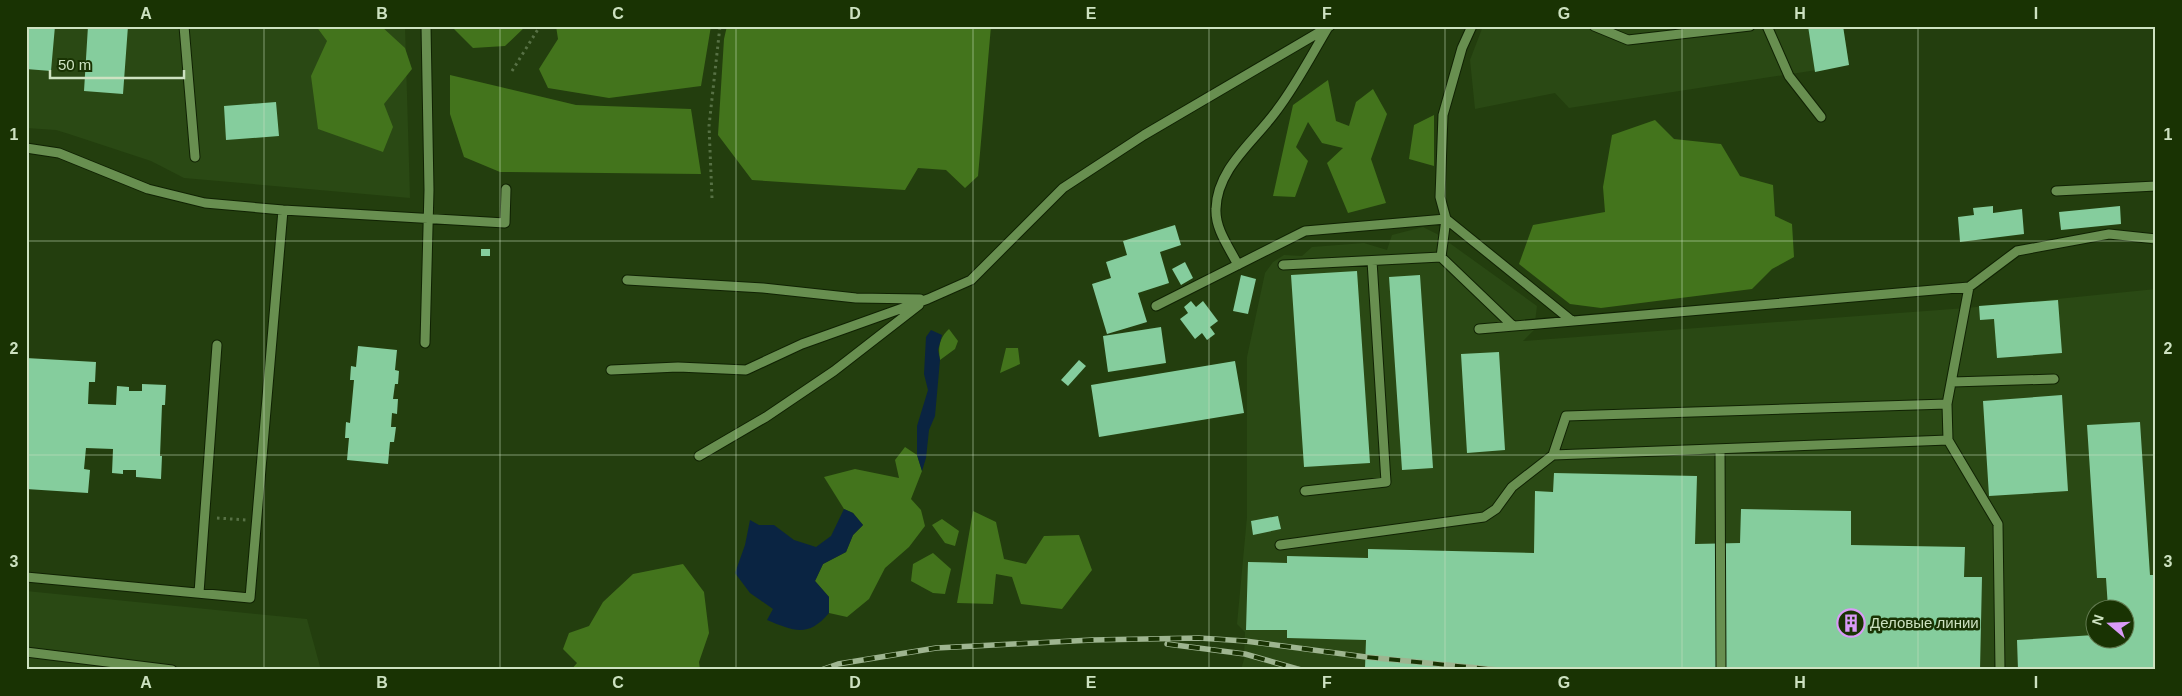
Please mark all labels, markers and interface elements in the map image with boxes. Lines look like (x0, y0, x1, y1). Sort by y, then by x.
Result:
text: A (140, 5, 152, 22)
text: B (376, 5, 388, 22)
text: C (612, 5, 624, 22)
text: D (849, 5, 861, 22)
text: E (1086, 5, 1097, 22)
text: F (1322, 5, 1332, 22)
text: G (1558, 5, 1570, 22)
text: H (1794, 5, 1806, 22)
text: I (2034, 5, 2038, 22)
scale bar (50, 48, 184, 80)
text: 50 m (58, 56, 91, 73)
text: 1 (10, 126, 19, 143)
text: 1 (2164, 126, 2173, 143)
text: 2 (10, 340, 19, 357)
text: 2 (2164, 340, 2173, 357)
text: 3 (10, 553, 19, 570)
text: 3 (2164, 553, 2173, 570)
north arrow (2084, 598, 2134, 648)
building icon: Деловые линии (1836, 608, 1866, 638)
text: N (2088, 612, 2107, 627)
place label: Деловые линии (1870, 614, 1979, 631)
text: A (140, 674, 152, 691)
text: B (376, 674, 388, 691)
text: C (612, 674, 624, 691)
text: D (849, 674, 861, 691)
text: E (1086, 674, 1097, 691)
text: F (1322, 674, 1332, 691)
text: G (1558, 674, 1570, 691)
text: H (1794, 674, 1806, 691)
text: I (2034, 674, 2038, 691)

